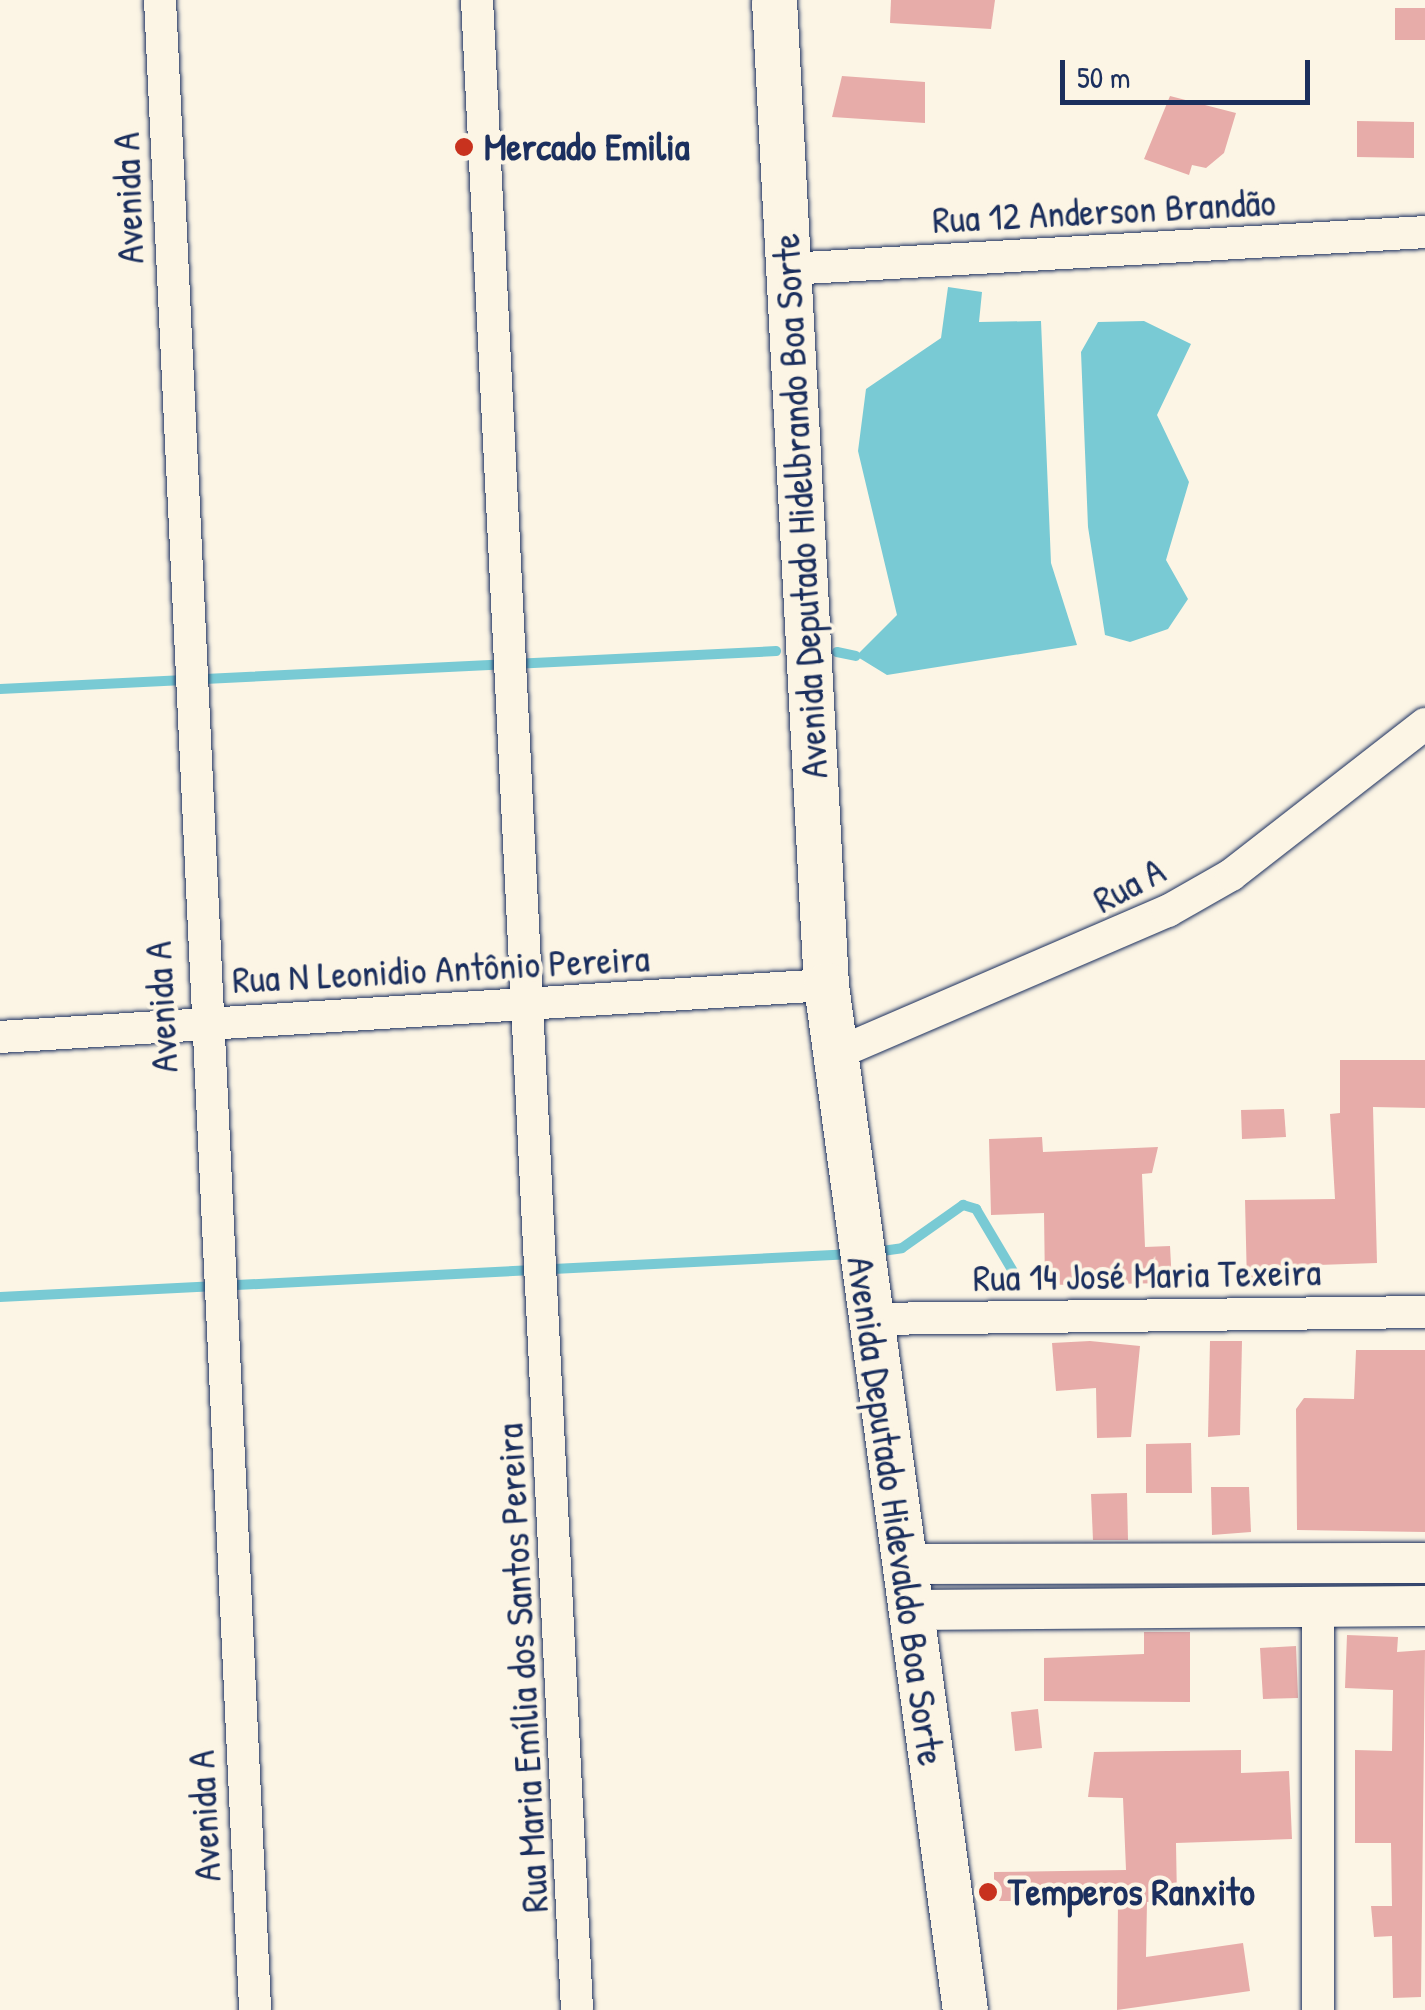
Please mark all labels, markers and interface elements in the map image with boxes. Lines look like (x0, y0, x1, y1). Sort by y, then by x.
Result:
scale bar (1065, 40, 1315, 102)
text: 50 m (1077, 57, 1130, 97)
place label: Mercado Emilia (484, 124, 690, 170)
street label: Avenida A (103, 131, 153, 265)
marker: Mercado Emilia (453, 136, 475, 158)
street label: Rua 12 Anderson Brandão (931, 179, 1277, 243)
street label: Avenida Deputado Hidelbrando Boa Sorte (763, 232, 837, 780)
street label: Rua A (1085, 847, 1173, 923)
street label: Rua N Leonidio Antônio Pereira (231, 935, 651, 1003)
street label: Avenida A (135, 940, 187, 1074)
street label: Rua 14 José Maria Texeira (973, 1249, 1321, 1301)
street label: Avenida Deputado Hidevaldo Boa Sorte (838, 1254, 954, 1768)
street label: Rua Maria Emília dos Santos Pereira (486, 1422, 558, 1914)
street label: Avenida A (178, 1749, 230, 1883)
place label: Temperos Ranxito (1008, 1869, 1255, 1915)
marker: Temperos Ranxito (977, 1881, 999, 1903)

